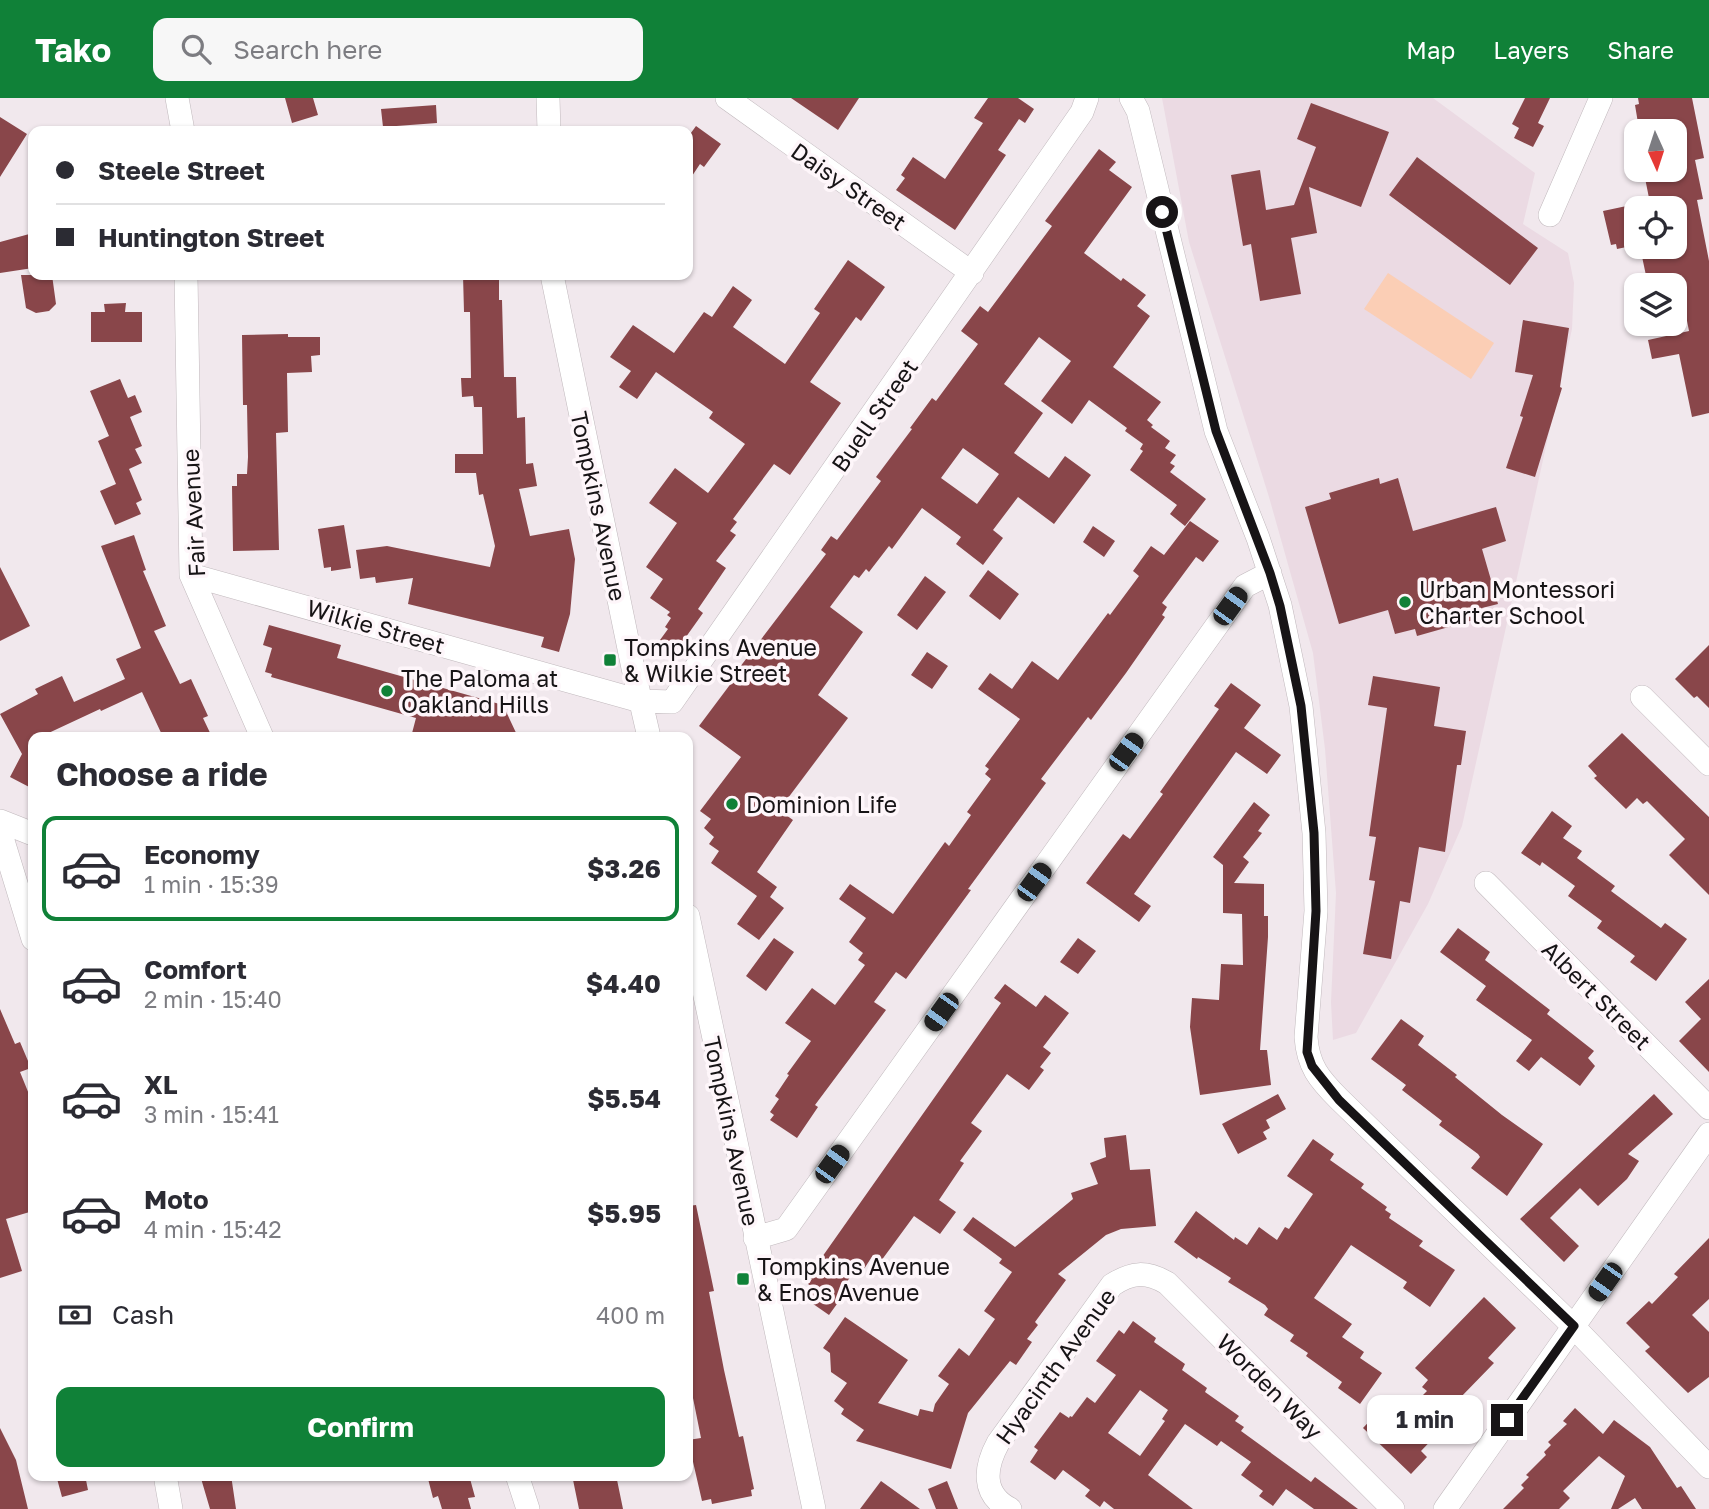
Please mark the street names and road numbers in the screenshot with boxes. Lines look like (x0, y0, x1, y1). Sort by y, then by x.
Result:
street label: Daisy Street (786, 136, 912, 236)
street label: Buell Street (825, 353, 923, 477)
street label: Tompkins Avenue (565, 409, 633, 603)
street label: Fair Avenue (176, 448, 210, 578)
street label: Wilkie Street (304, 593, 448, 659)
street label: Albert Street (1537, 935, 1657, 1055)
street label: Tompkins Avenue (698, 1034, 766, 1228)
street label: Hyacinth Avenue (989, 1283, 1121, 1449)
street label: Worden Way (1211, 1327, 1329, 1445)

